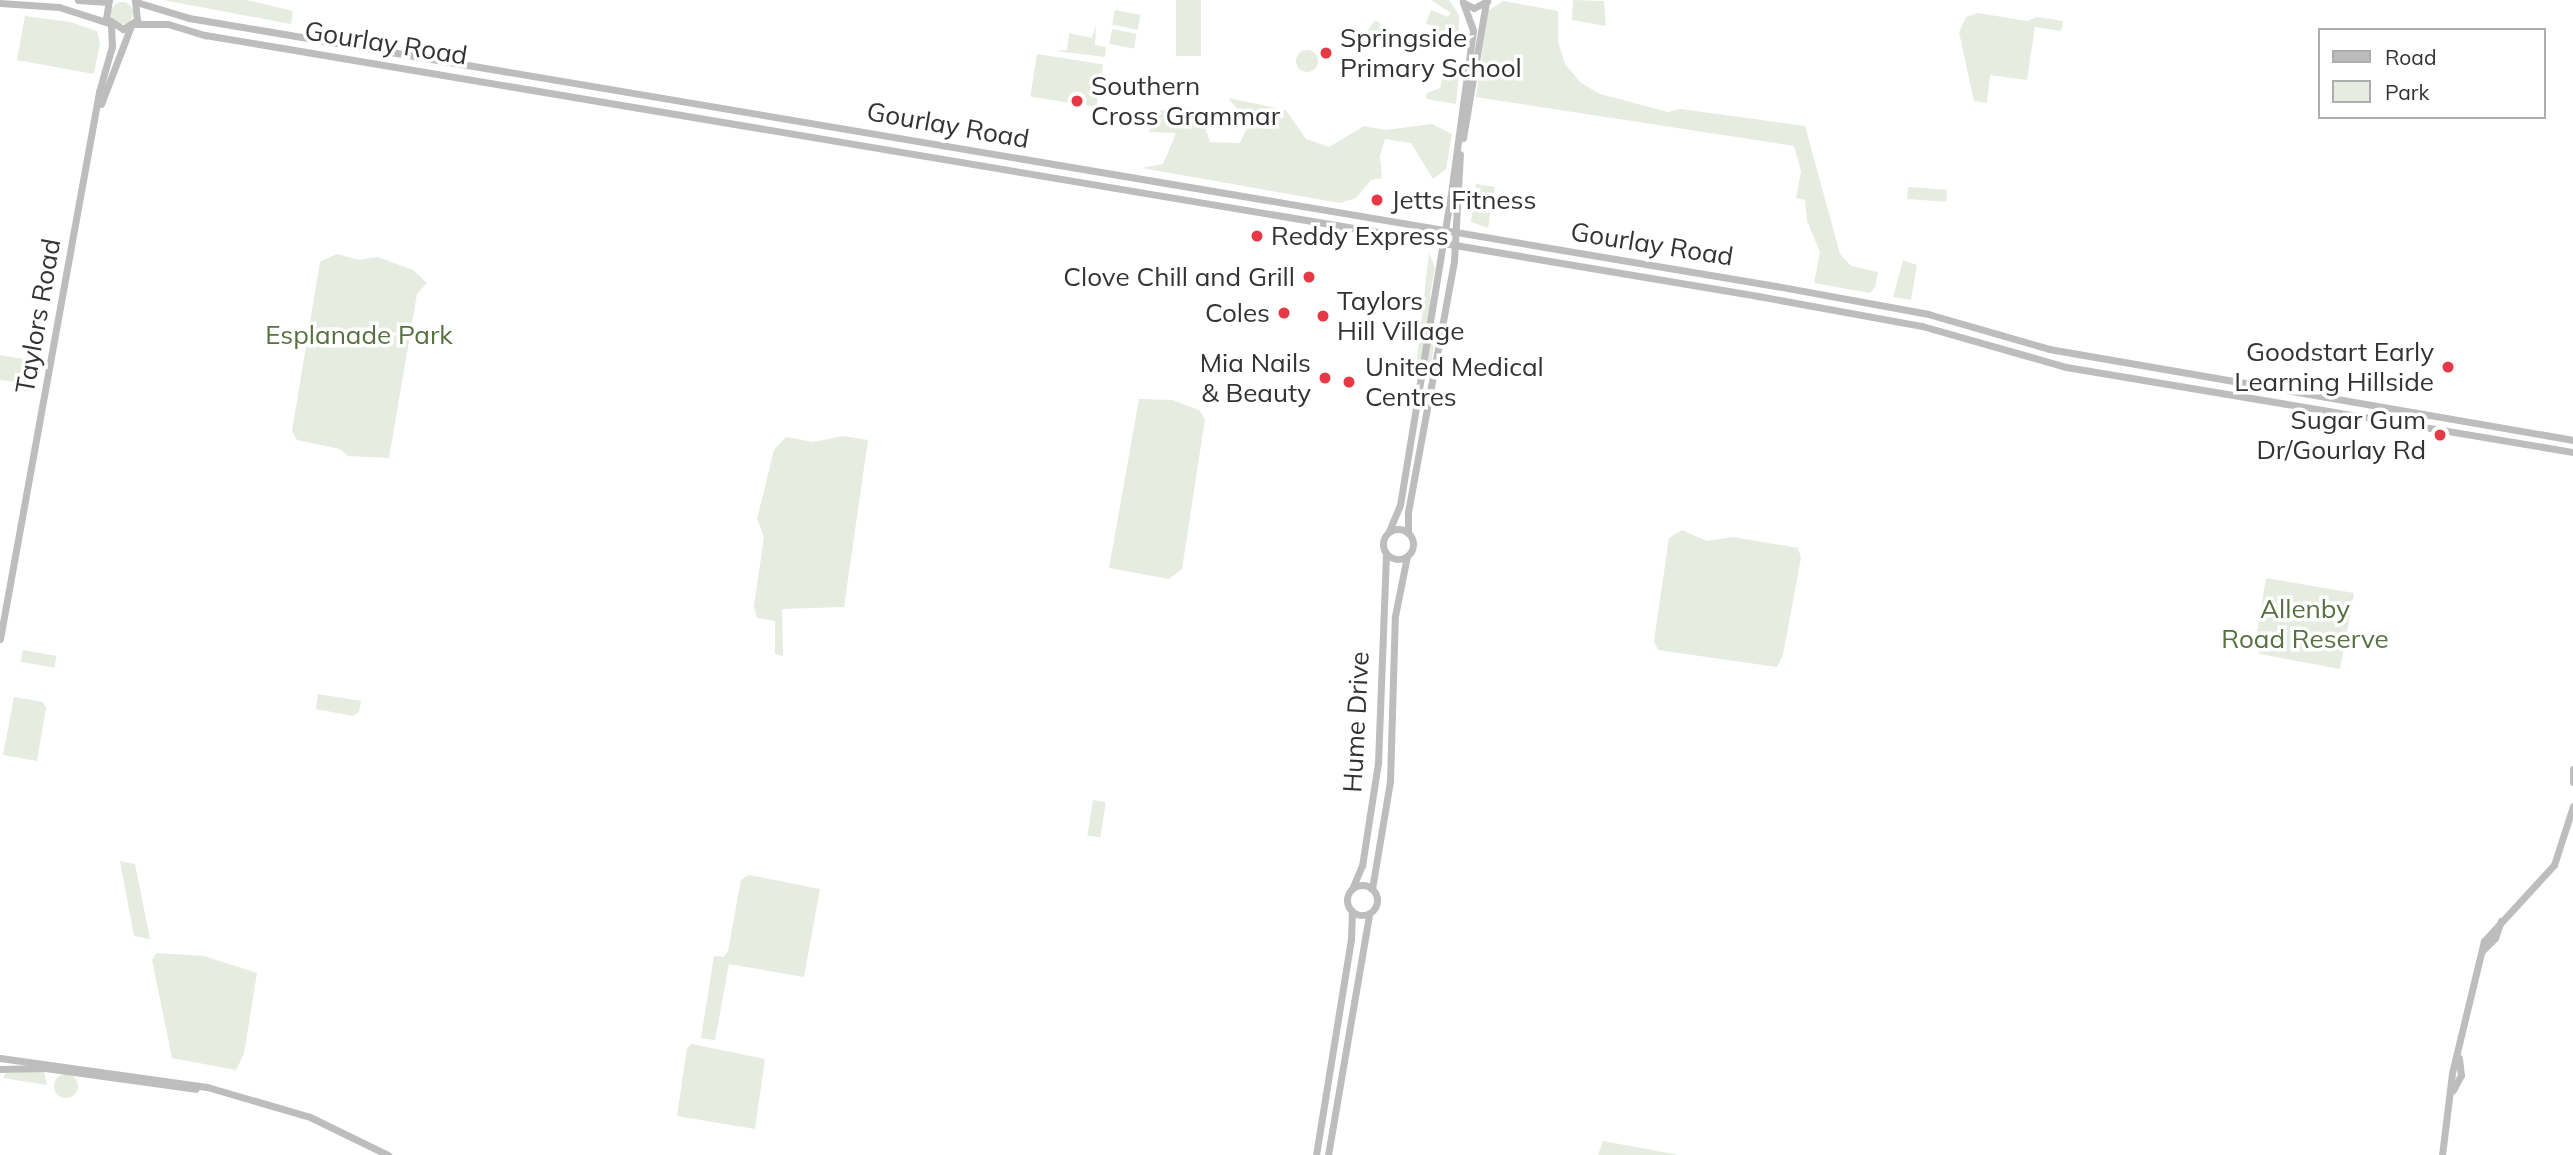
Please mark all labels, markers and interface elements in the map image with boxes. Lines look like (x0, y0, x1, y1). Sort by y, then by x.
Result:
street label: Gourlay Road (302, 15, 470, 71)
place label: Springside Primary School (1340, 22, 1522, 84)
legend (2318, 28, 2545, 119)
text: Road (2385, 44, 2436, 70)
marker: Springside Primary School (1318, 45, 1334, 61)
place label: Southern Cross Grammar (1091, 70, 1280, 132)
text: Park (2385, 79, 2429, 105)
marker: Southern Cross Grammar (1069, 93, 1085, 109)
street label: Gourlay Road (864, 95, 1032, 155)
place label: Jetts Fitness (1391, 184, 1536, 216)
marker: Jetts Fitness (1369, 192, 1385, 208)
street label: Gourlay Road (1568, 216, 1736, 272)
place label: Reddy Express (1271, 220, 1449, 252)
marker: Reddy Express (1249, 228, 1265, 244)
street label: Taylors Road (9, 236, 67, 396)
place label: Clove Chill and Grill (1063, 261, 1295, 293)
marker: Clove Chill and Grill (1301, 269, 1317, 285)
place label: Taylors Hill Village (1337, 285, 1464, 346)
place label: Coles (1205, 297, 1270, 329)
marker: Coles (1276, 305, 1292, 321)
marker: Taylors Hill Village (1315, 308, 1331, 324)
park label: Esplanade Park (265, 319, 453, 351)
place label: Goodstart Early Learning Hillside (2234, 336, 2434, 398)
place label: Mia Nails & Beauty (1200, 347, 1311, 408)
place label: United Medical Centres (1365, 351, 1544, 412)
marker: Goodstart Early Learning Hillside (2440, 359, 2456, 375)
marker: Mia Nails & Beauty (1317, 370, 1333, 386)
marker: United Medical Centres (1339, 372, 1359, 392)
place label: Sugar Gum Dr/Gourlay Rd (2256, 404, 2426, 466)
marker: Sugar Gum Dr/Gourlay Rd (2432, 427, 2448, 443)
park label: Allenby Road Reserve (2221, 593, 2389, 654)
street label: Hume Drive (1337, 651, 1375, 793)

